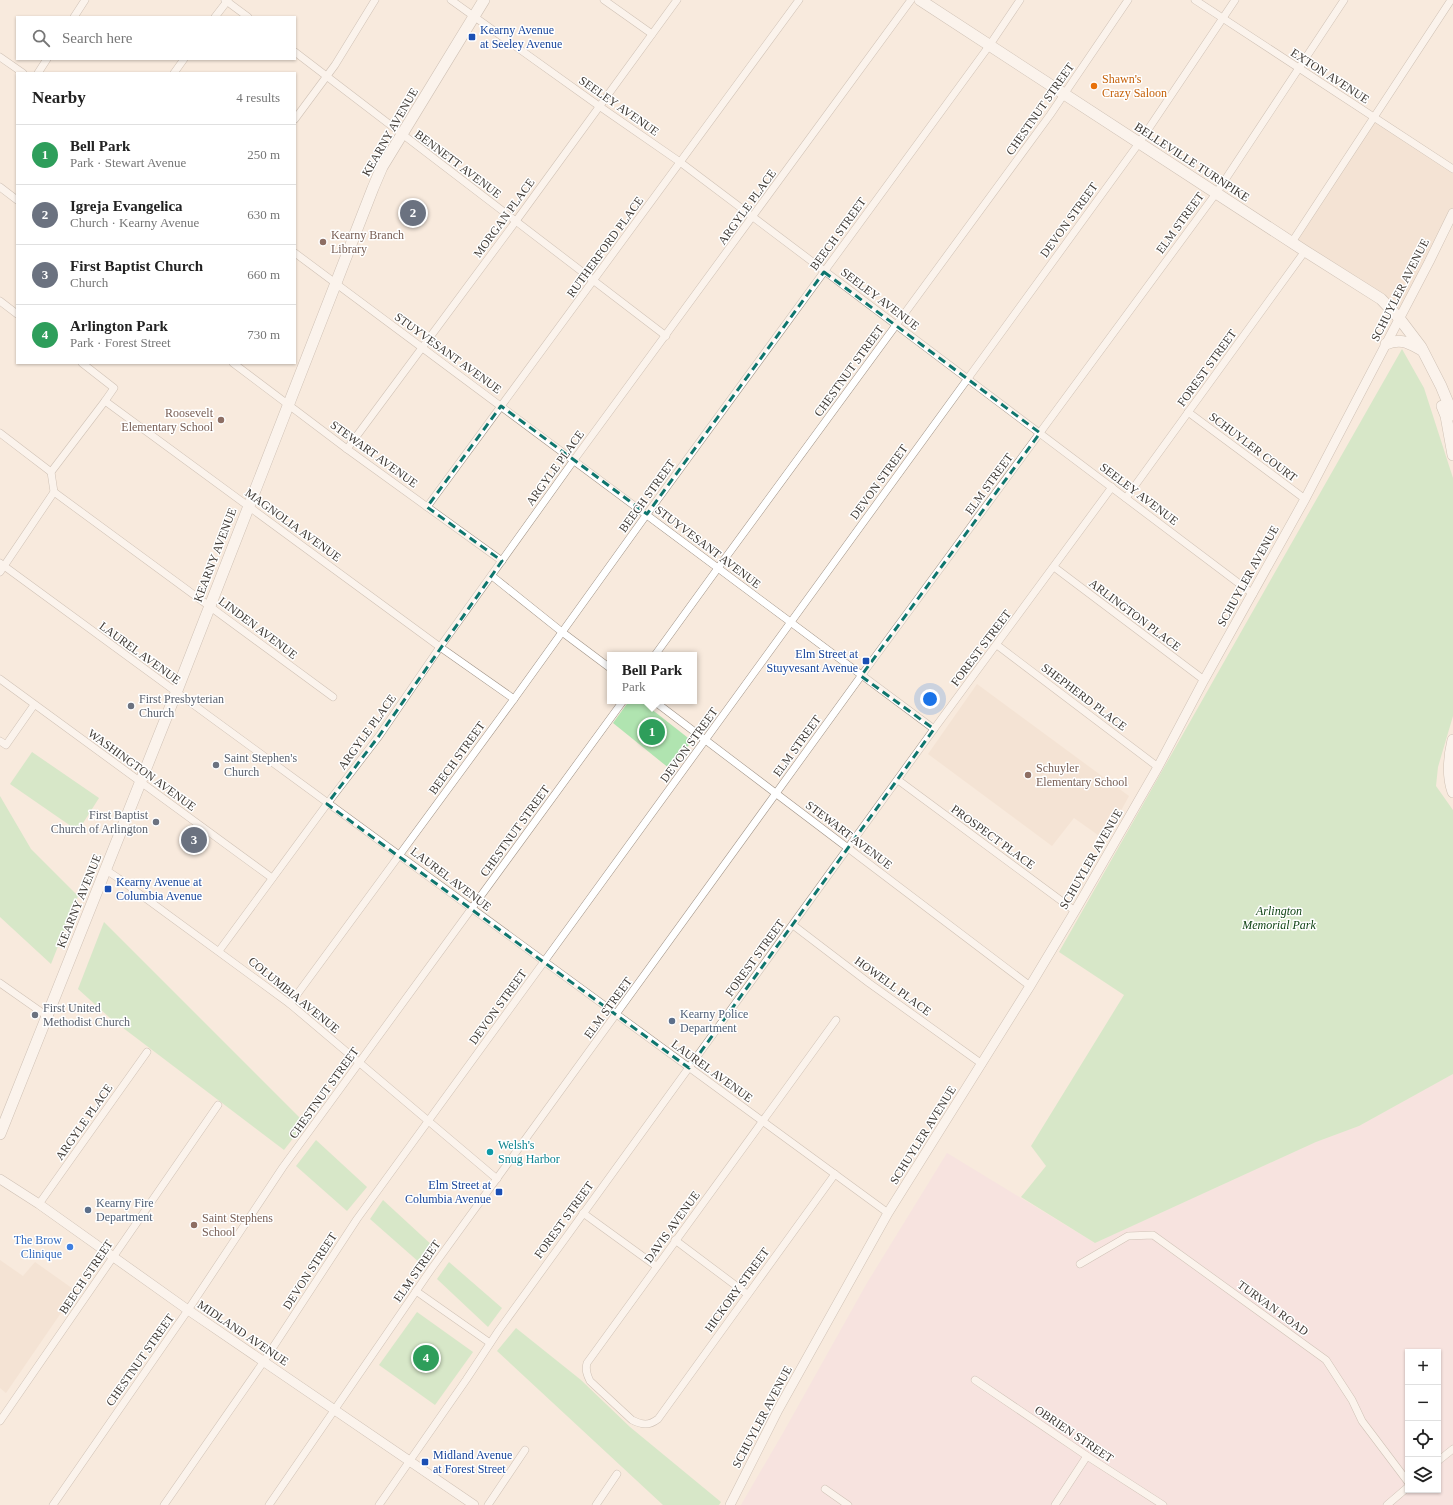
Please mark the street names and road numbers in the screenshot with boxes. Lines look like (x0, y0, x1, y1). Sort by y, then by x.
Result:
street label: EXTON AVENUE (1288, 45, 1372, 107)
street label: CHESTNUT STREET (1003, 60, 1078, 158)
street label: SEELEY AVENUE (576, 73, 662, 139)
street label: KEARNY AVENUE (359, 85, 421, 179)
street label: BELLEVILLE TURNPIKE (1132, 120, 1252, 204)
street label: BENNETT AVENUE (412, 127, 504, 201)
street label: ARGYLE PLACE (715, 167, 779, 247)
street label: MORGAN PLACE (471, 176, 537, 260)
street label: DEVON STREET (1037, 179, 1101, 260)
street label: ELM STREET (1153, 189, 1207, 256)
street label: RUTHERFORD PLACE (564, 194, 646, 300)
street label: BEECH STREET (807, 194, 869, 273)
street label: SCHUYLER AVENUE (1368, 236, 1432, 344)
street label: SEELEY AVENUE (838, 265, 922, 333)
street label: STUYVESANT AVENUE (392, 310, 504, 396)
street label: CHESTNUT STREET (811, 322, 887, 419)
street label: FOREST STREET (1174, 326, 1240, 409)
street label: SCHUYLER COURT (1206, 409, 1300, 485)
street label: STEWART AVENUE (328, 418, 420, 490)
street label: ARGYLE PLACE (523, 428, 587, 508)
street label: DEVON STREET (847, 441, 911, 522)
street label: ELM STREET (962, 450, 1016, 517)
street label: BEECH STREET (616, 456, 678, 535)
street label: SEELEY AVENUE (1097, 460, 1181, 528)
street label: MAGNOLIA AVENUE (242, 486, 344, 564)
street label: STUYVESANT AVENUE (652, 503, 764, 591)
street label: KEARNY AVENUE (191, 506, 239, 604)
street label: SCHUYLER AVENUE (1214, 523, 1282, 629)
street label: ARLINGTON PLACE (1087, 576, 1183, 654)
street label: LINDEN AVENUE (216, 594, 300, 662)
street label: FOREST STREET (948, 607, 1015, 689)
street label: LAUREL AVENUE (97, 619, 183, 687)
street label: SHEPHERD PLACE (1039, 660, 1129, 734)
street label: ARGYLE PLACE (335, 692, 399, 772)
street label: DEVON STREET (657, 704, 721, 785)
street label: ELM STREET (770, 712, 824, 779)
street label: BEECH STREET (426, 718, 488, 797)
street label: WASHINGTON AVENUE (85, 726, 199, 814)
street label: CHESTNUT STREET (477, 782, 553, 879)
street label: STEWART AVENUE (803, 798, 895, 872)
street label: PROSPECT PLACE (948, 802, 1038, 872)
street label: SCHUYLER AVENUE (1057, 806, 1125, 912)
street label: LAUREL AVENUE (408, 844, 494, 914)
street label: KEARNY AVENUE (54, 852, 104, 950)
street label: FOREST STREET (722, 916, 788, 999)
street label: COLUMBIA AVENUE (246, 954, 342, 1036)
street label: HOWELL PLACE (852, 954, 934, 1018)
street label: DEVON STREET (466, 966, 530, 1047)
street label: ELM STREET (581, 974, 635, 1041)
street label: LAUREL AVENUE (669, 1037, 755, 1105)
street label: CHESTNUT STREET (286, 1044, 362, 1141)
street label: ARGYLE PLACE (53, 1081, 115, 1163)
street label: SCHUYLER AVENUE (887, 1083, 959, 1187)
street label: FOREST STREET (531, 1178, 597, 1261)
street label: DAVIS AVENUE (641, 1188, 703, 1266)
street label: DEVON STREET (280, 1229, 340, 1312)
street label: BEECH STREET (56, 1237, 116, 1317)
street label: ELM STREET (391, 1237, 444, 1305)
street label: HICKORY STREET (702, 1245, 773, 1335)
street label: TURVAN ROAD (1235, 1278, 1312, 1339)
street label: MIDLAND AVENUE (195, 1297, 291, 1369)
street label: CHESTNUT STREET (103, 1311, 178, 1409)
street label: SCHUYLER AVENUE (729, 1364, 795, 1470)
street label: OBRIEN STREET (1032, 1403, 1116, 1466)

